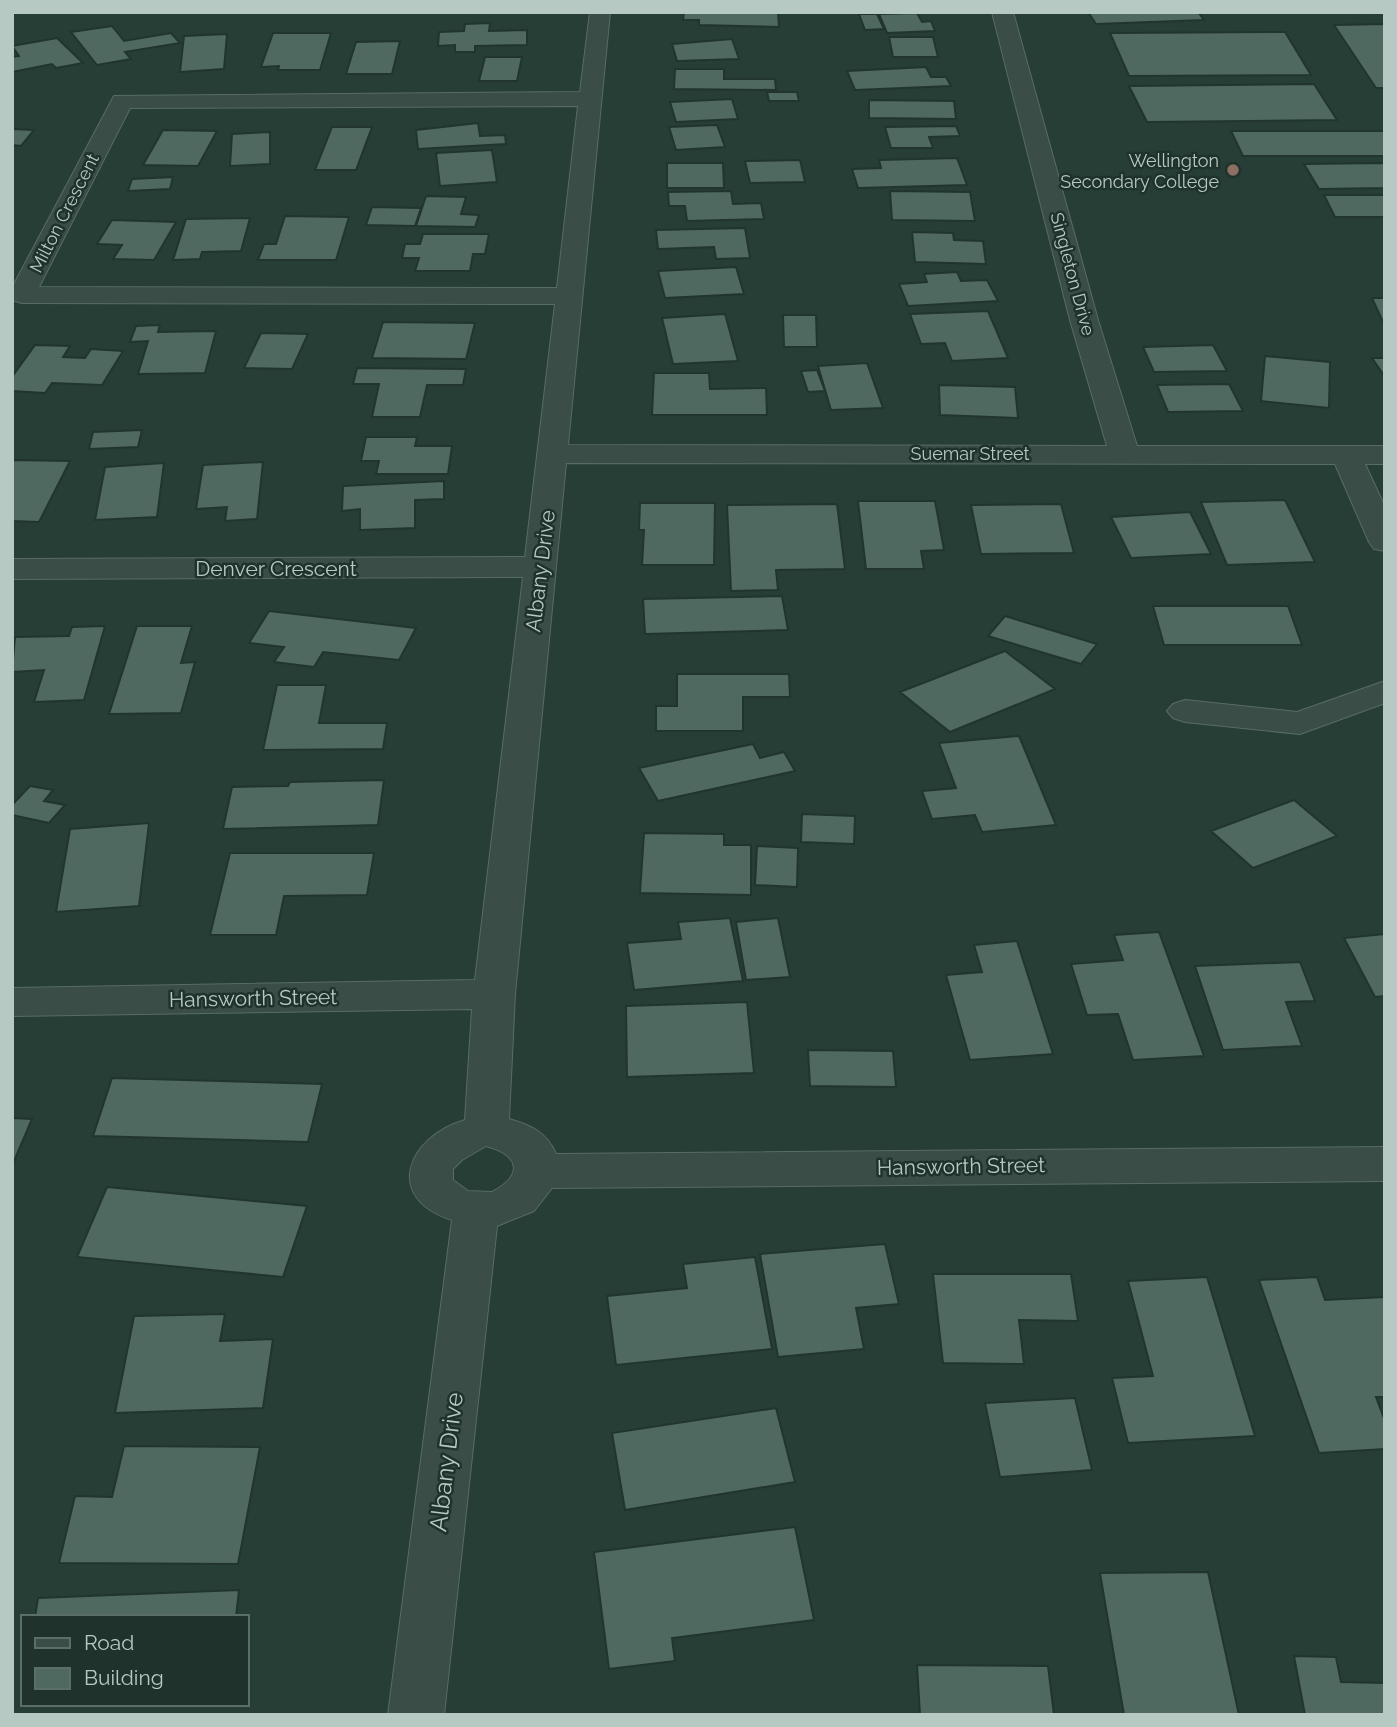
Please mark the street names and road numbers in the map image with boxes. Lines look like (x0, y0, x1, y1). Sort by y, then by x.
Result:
street label: Milton Crescent (25, 150, 103, 276)
street label: Singleton Drive (1046, 210, 1100, 338)
street label: Suemar Street (911, 443, 1029, 464)
street label: Albany Drive (520, 509, 560, 633)
street label: Denver Crescent (195, 556, 357, 581)
street label: Hansworth Street (169, 984, 337, 1012)
street label: Hansworth Street (877, 1152, 1045, 1180)
street label: Albany Drive (423, 1391, 469, 1533)

